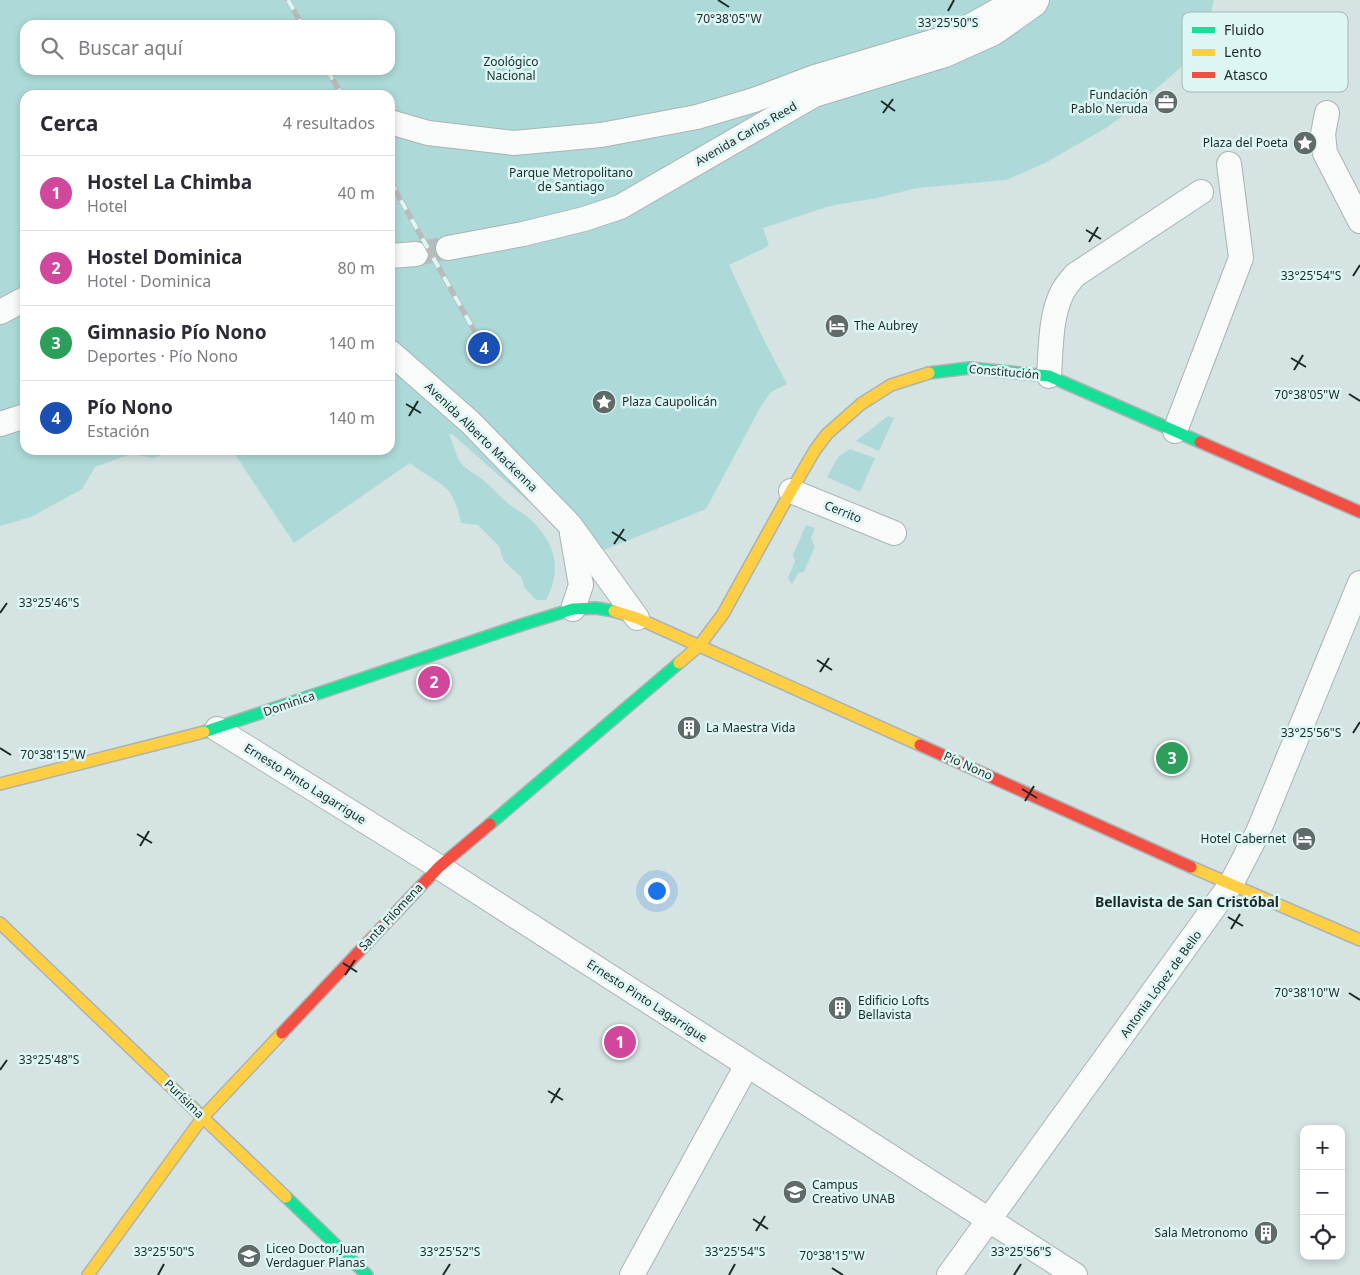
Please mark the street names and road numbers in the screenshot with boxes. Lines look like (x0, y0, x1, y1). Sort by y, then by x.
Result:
street label: Avenida Carlos Reed (692, 97, 800, 170)
street label: Constitución (968, 360, 1040, 383)
street label: Avenida Alberto Mackenna (421, 378, 542, 495)
street label: Cerrito (822, 496, 864, 527)
street label: Dominica (261, 687, 317, 720)
street label: Ernesto Pinto Lagarrigue (241, 739, 370, 828)
street label: Pío Nono (941, 747, 995, 784)
street label: Santa Filomena (355, 879, 426, 954)
street label: Antonia López de Bello (1116, 927, 1205, 1041)
street label: Ernesto Pinto Lagarrigue (584, 955, 711, 1046)
street label: Purísima (161, 1075, 208, 1122)

